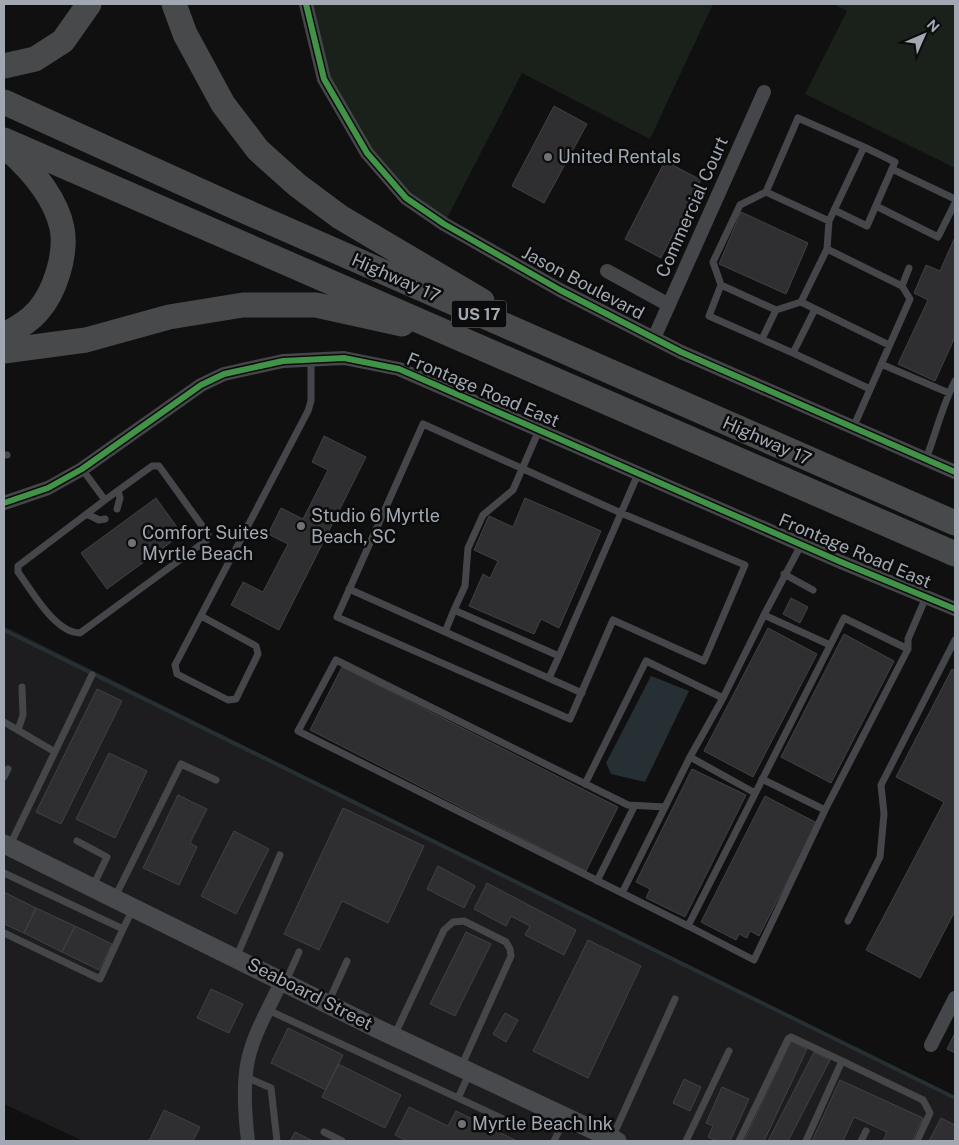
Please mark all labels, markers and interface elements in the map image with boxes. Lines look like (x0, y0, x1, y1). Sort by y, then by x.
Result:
north arrow (899, 10, 949, 60)
text: N (924, 16, 943, 35)
street label: Commercial Court (651, 133, 732, 280)
place label: United Rentals (558, 146, 681, 167)
marker: United Rentals (542, 151, 554, 163)
street label: Jason Boulevard (519, 242, 648, 324)
street label: Highway 17 (349, 249, 444, 306)
road number: US 17 (452, 300, 506, 328)
street label: Frontage Road East (404, 348, 563, 431)
street label: Highway 17 (720, 412, 815, 469)
place label: Studio 6 Myrtle Beach, SC (311, 505, 440, 547)
street label: Frontage Road East (776, 509, 935, 592)
marker: Studio 6 Myrtle Beach, SC (295, 520, 307, 532)
place label: Comfort Suites Myrtle Beach (142, 522, 268, 564)
marker: Comfort Suites Myrtle Beach (126, 537, 138, 549)
street label: Seaboard Street (244, 953, 376, 1034)
place label: Myrtle Beach Ink (472, 1113, 613, 1134)
marker: Myrtle Beach Ink (456, 1118, 468, 1130)

